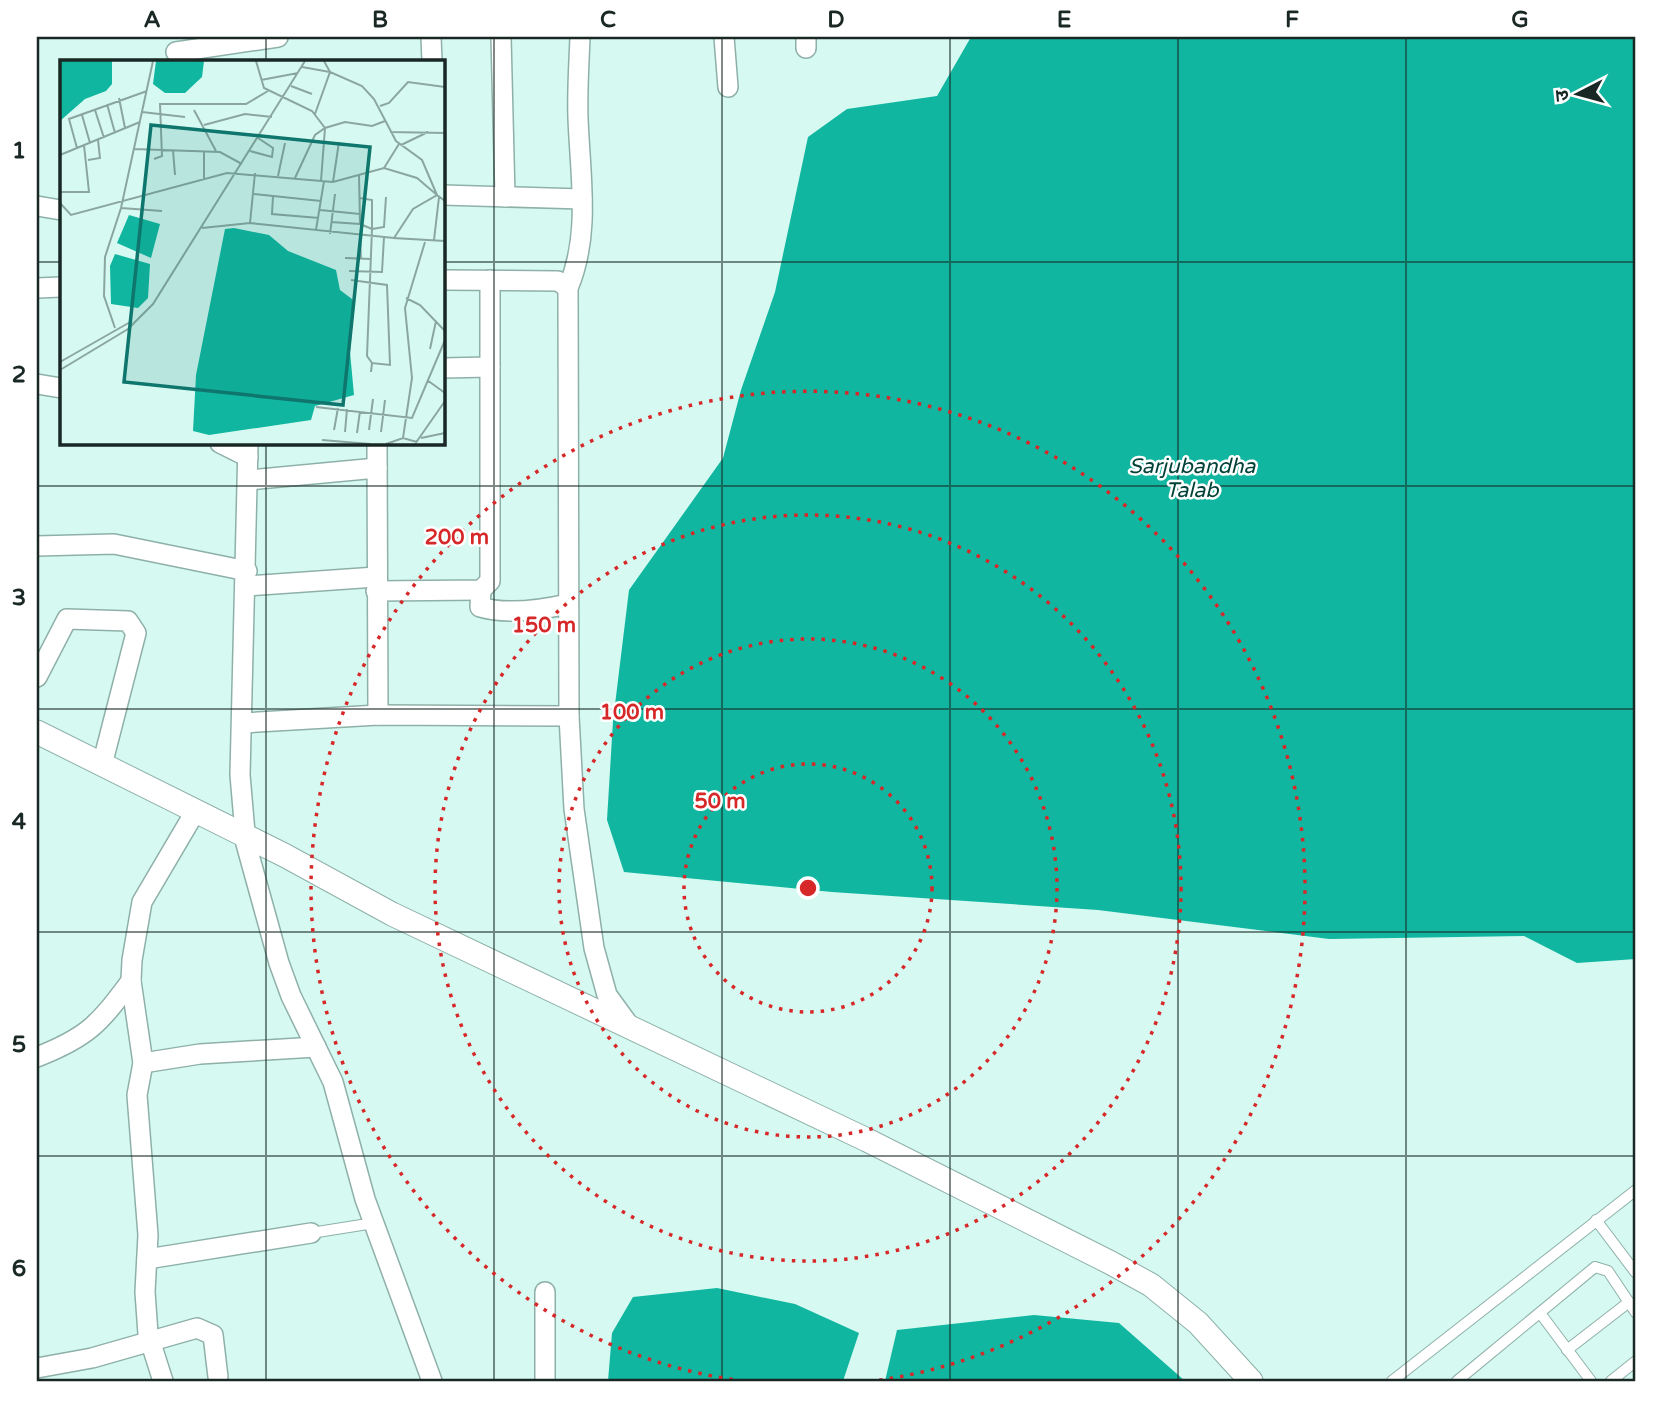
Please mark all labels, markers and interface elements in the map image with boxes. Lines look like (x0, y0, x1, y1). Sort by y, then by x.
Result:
text: A (143, 6, 161, 34)
text: B (372, 6, 388, 34)
text: C (600, 6, 616, 34)
text: D (827, 6, 845, 34)
text: E (1057, 6, 1071, 34)
text: F (1285, 6, 1299, 34)
text: G (1511, 6, 1529, 34)
inset map (60, 60, 444, 444)
north arrow (1544, 60, 1614, 130)
text: उ (1550, 88, 1574, 102)
text: 1 (12, 137, 26, 165)
text: 2 (12, 361, 26, 389)
water label: Sarjubandha Talab (1129, 454, 1256, 503)
text: 200 m (425, 525, 489, 550)
text: 3 (12, 584, 26, 612)
text: 150 m (512, 613, 576, 638)
text: 100 m (600, 700, 664, 725)
text: 50 m (694, 789, 746, 814)
text: 4 (12, 808, 27, 836)
centre of rings (796, 876, 820, 900)
text: 5 (12, 1031, 26, 1059)
text: 6 (12, 1255, 26, 1283)

